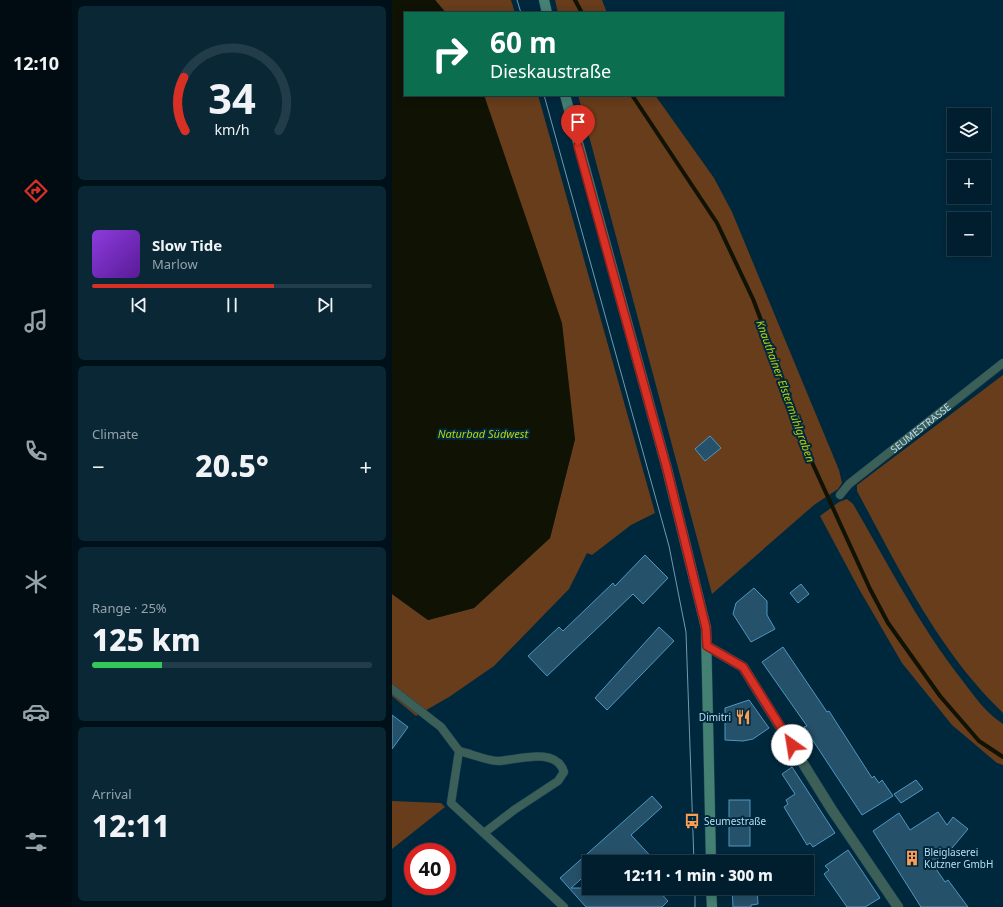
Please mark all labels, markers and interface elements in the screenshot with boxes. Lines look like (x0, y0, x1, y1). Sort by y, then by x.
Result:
text: 60 m (490, 23, 557, 61)
icon: right (424, 28, 476, 80)
text: 12:10 (13, 51, 59, 75)
text: Dieskaustraße (490, 59, 611, 83)
text: 34 (208, 70, 256, 126)
pin (561, 105, 595, 146)
map controls (947, 108, 991, 256)
button: layers (947, 108, 991, 152)
icon: arrive (567, 111, 589, 133)
text: km/h (214, 120, 250, 139)
button: + (947, 160, 991, 204)
icon: directions (22, 177, 50, 205)
button: − (947, 212, 991, 256)
text: Slow Tide (152, 235, 222, 255)
text: Marlow (152, 255, 198, 273)
icon: previous (128, 294, 150, 316)
icon: pause (221, 294, 243, 316)
icon: next (314, 294, 336, 316)
icon: music (22, 307, 50, 335)
water label: Knauthainer Elstermühlgraben (753, 318, 819, 464)
street label: SEUMESTRASSE (887, 400, 954, 456)
text: Climate (92, 425, 138, 443)
water label: Naturbad Südwest (438, 426, 529, 441)
icon: phone (22, 437, 50, 465)
text: 20.5° (195, 445, 269, 486)
text: − (92, 451, 105, 481)
text: + (359, 451, 372, 481)
icon: climate (22, 568, 50, 596)
text: Range · 25% (92, 599, 167, 617)
text: 125 km (92, 619, 201, 660)
icon: car (22, 698, 50, 726)
restaurant icon: Dimitri (734, 708, 752, 726)
place label: Dimitri (699, 710, 731, 724)
position arrow (771, 724, 813, 766)
text: Arrival (92, 785, 132, 803)
text: 12:11 (92, 805, 170, 846)
bus stop icon: Seumestraße (683, 812, 701, 830)
place label: Seumestraße (704, 814, 767, 828)
icon: filters (22, 828, 50, 856)
speed limit sign: 40 (404, 843, 456, 895)
place label: Bleiglaserei Kutzner GmbH (924, 845, 993, 871)
building icon: Bleiglaserei Kutzner GmbH (903, 849, 921, 867)
text: 12:11 · 1 min · 300 m (623, 865, 773, 885)

